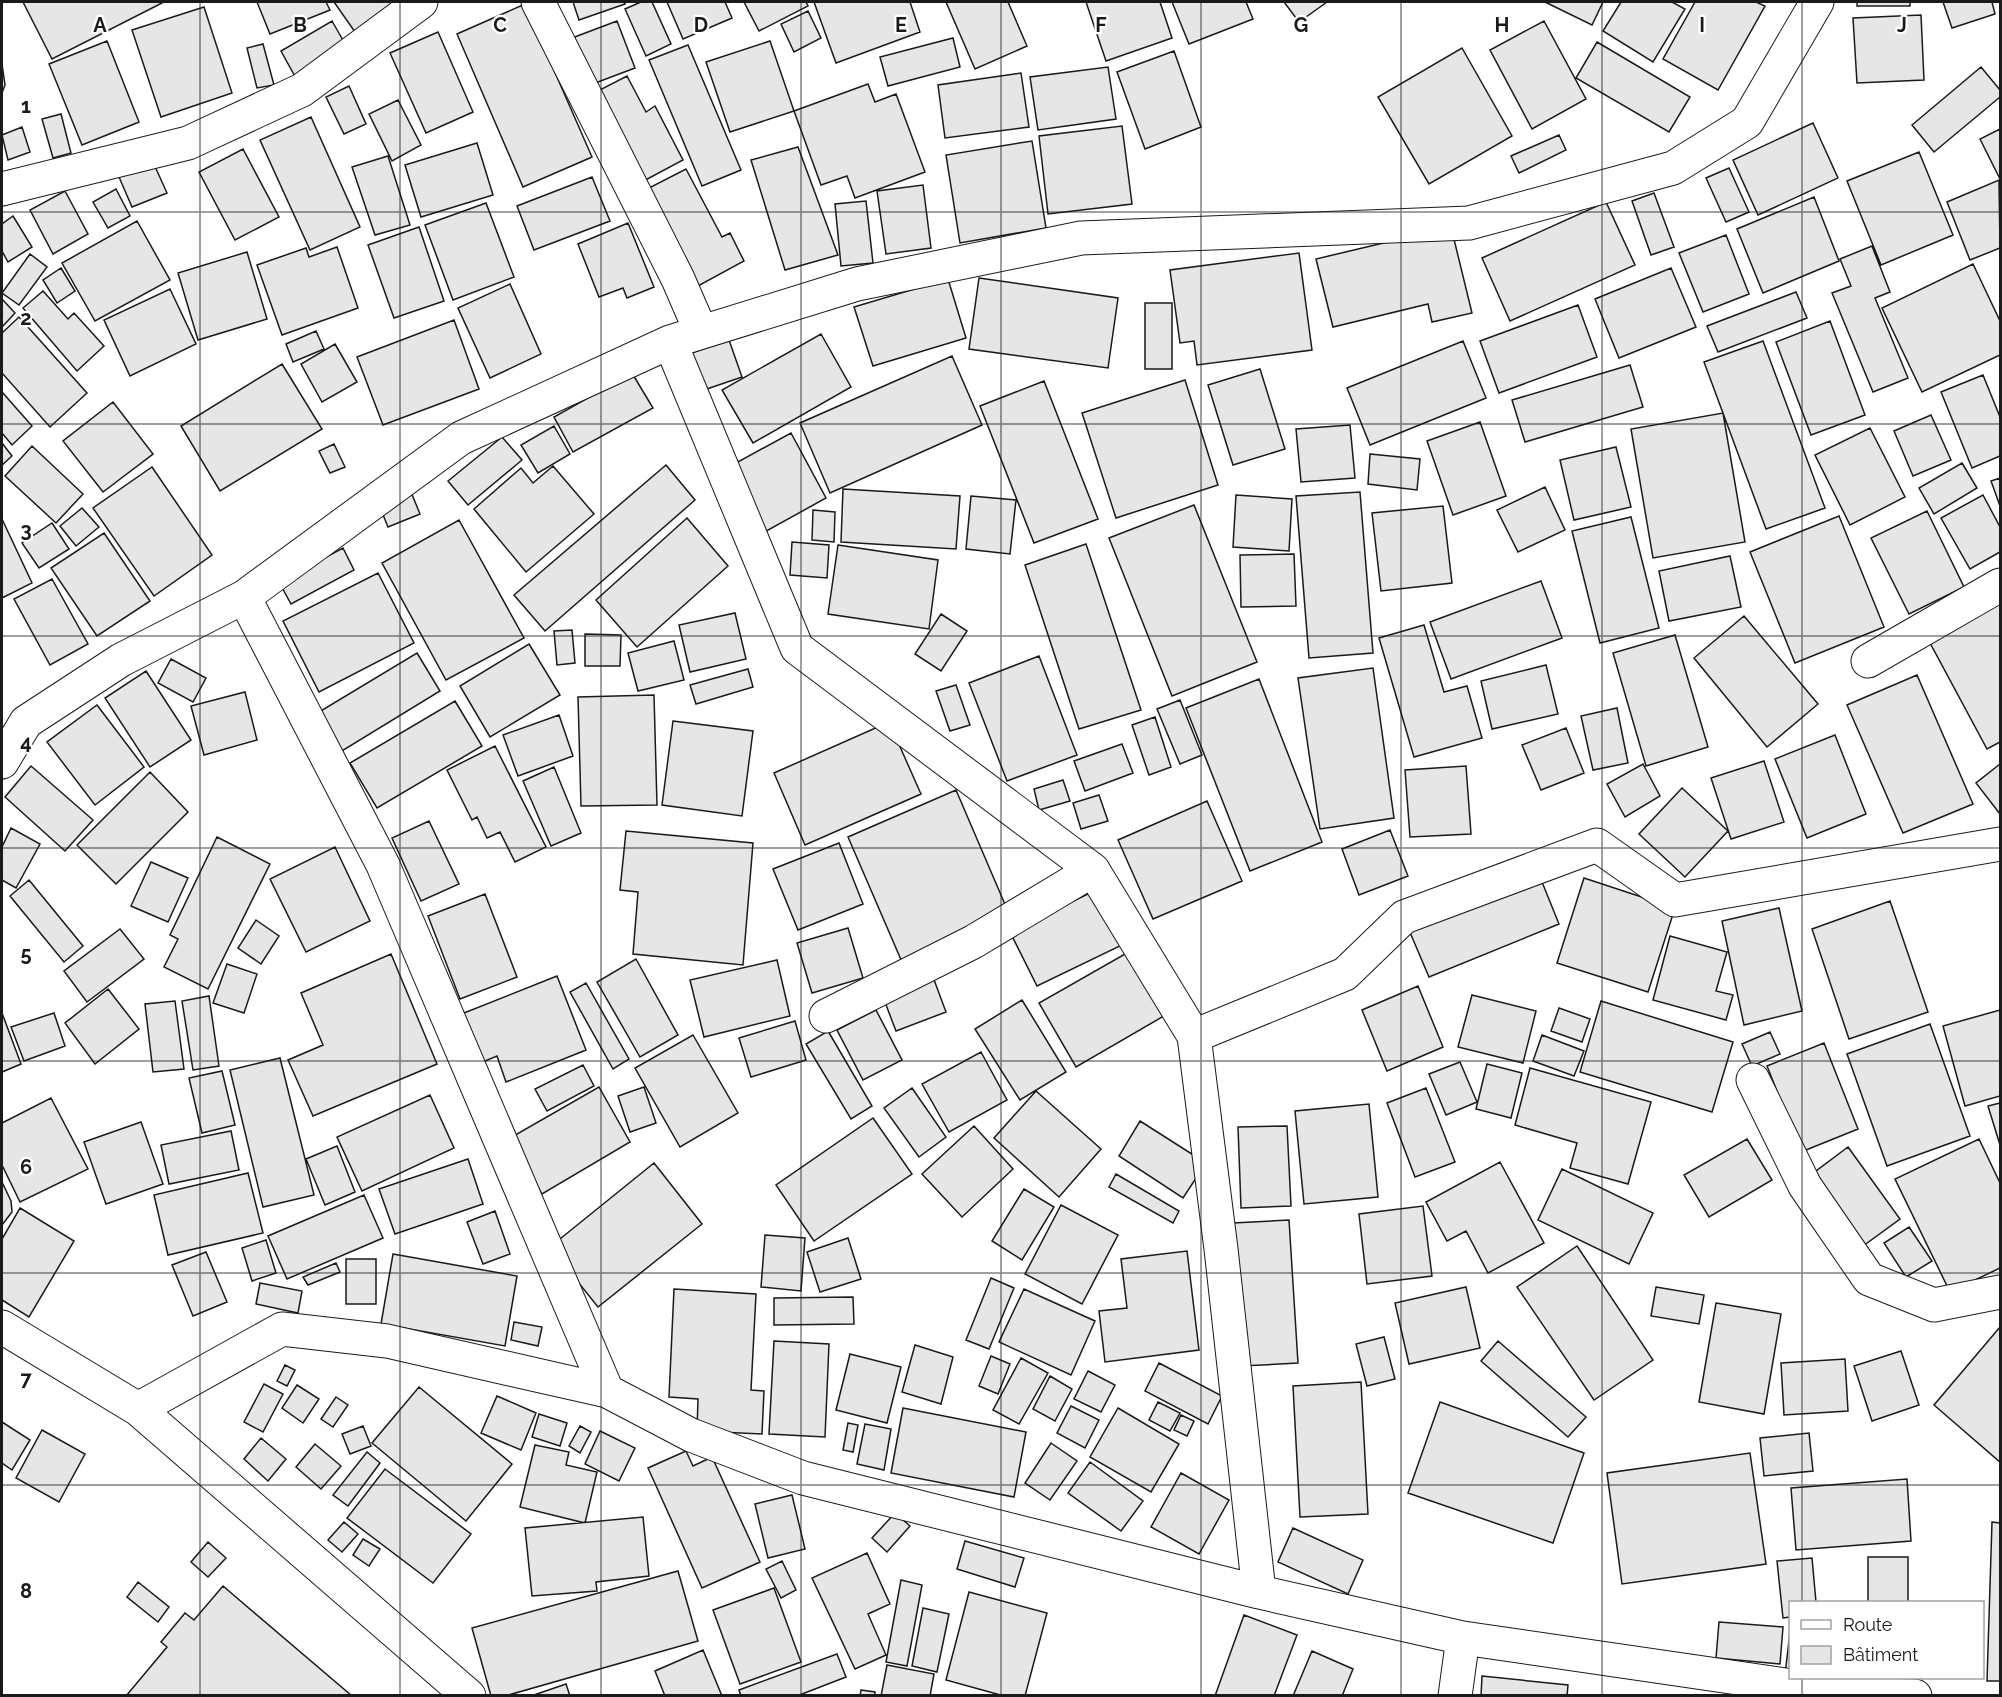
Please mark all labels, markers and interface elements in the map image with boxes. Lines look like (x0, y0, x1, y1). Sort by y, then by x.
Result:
text: A (93, 13, 107, 37)
text: B (293, 13, 307, 37)
text: C (493, 13, 507, 37)
text: D (694, 13, 708, 37)
text: E (895, 13, 907, 37)
text: F (1095, 13, 1107, 37)
text: G (1294, 13, 1308, 37)
text: H (1495, 13, 1509, 37)
text: I (1699, 13, 1705, 37)
text: J (1897, 13, 1907, 37)
text: 1 (21, 94, 31, 118)
text: 2 (20, 306, 32, 330)
text: 3 (20, 518, 32, 542)
text: 4 (20, 730, 32, 754)
text: 5 (20, 942, 32, 966)
text: 6 (20, 1155, 32, 1179)
text: 7 (20, 1367, 32, 1391)
text: 8 (20, 1579, 32, 1603)
legend (1789, 1601, 1984, 1679)
text: Route (1843, 1614, 1893, 1635)
text: Bâtiment (1843, 1644, 1918, 1665)

